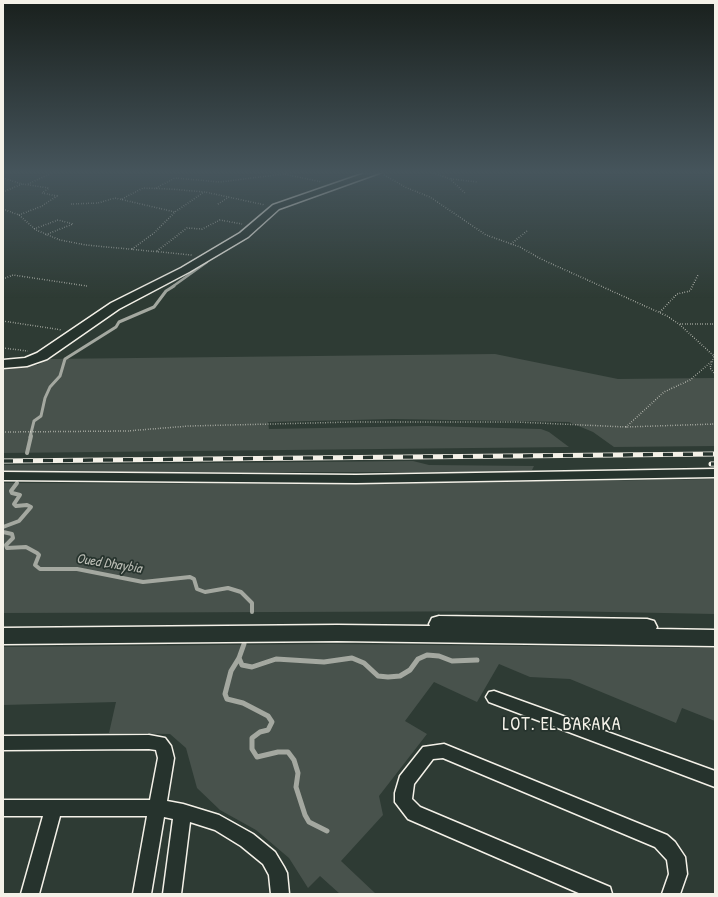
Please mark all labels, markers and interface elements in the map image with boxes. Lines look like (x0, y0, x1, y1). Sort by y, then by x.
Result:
water label: Oued Dhaybia (75, 551, 143, 577)
district label: LOT. EL BARAKA (503, 714, 621, 736)

